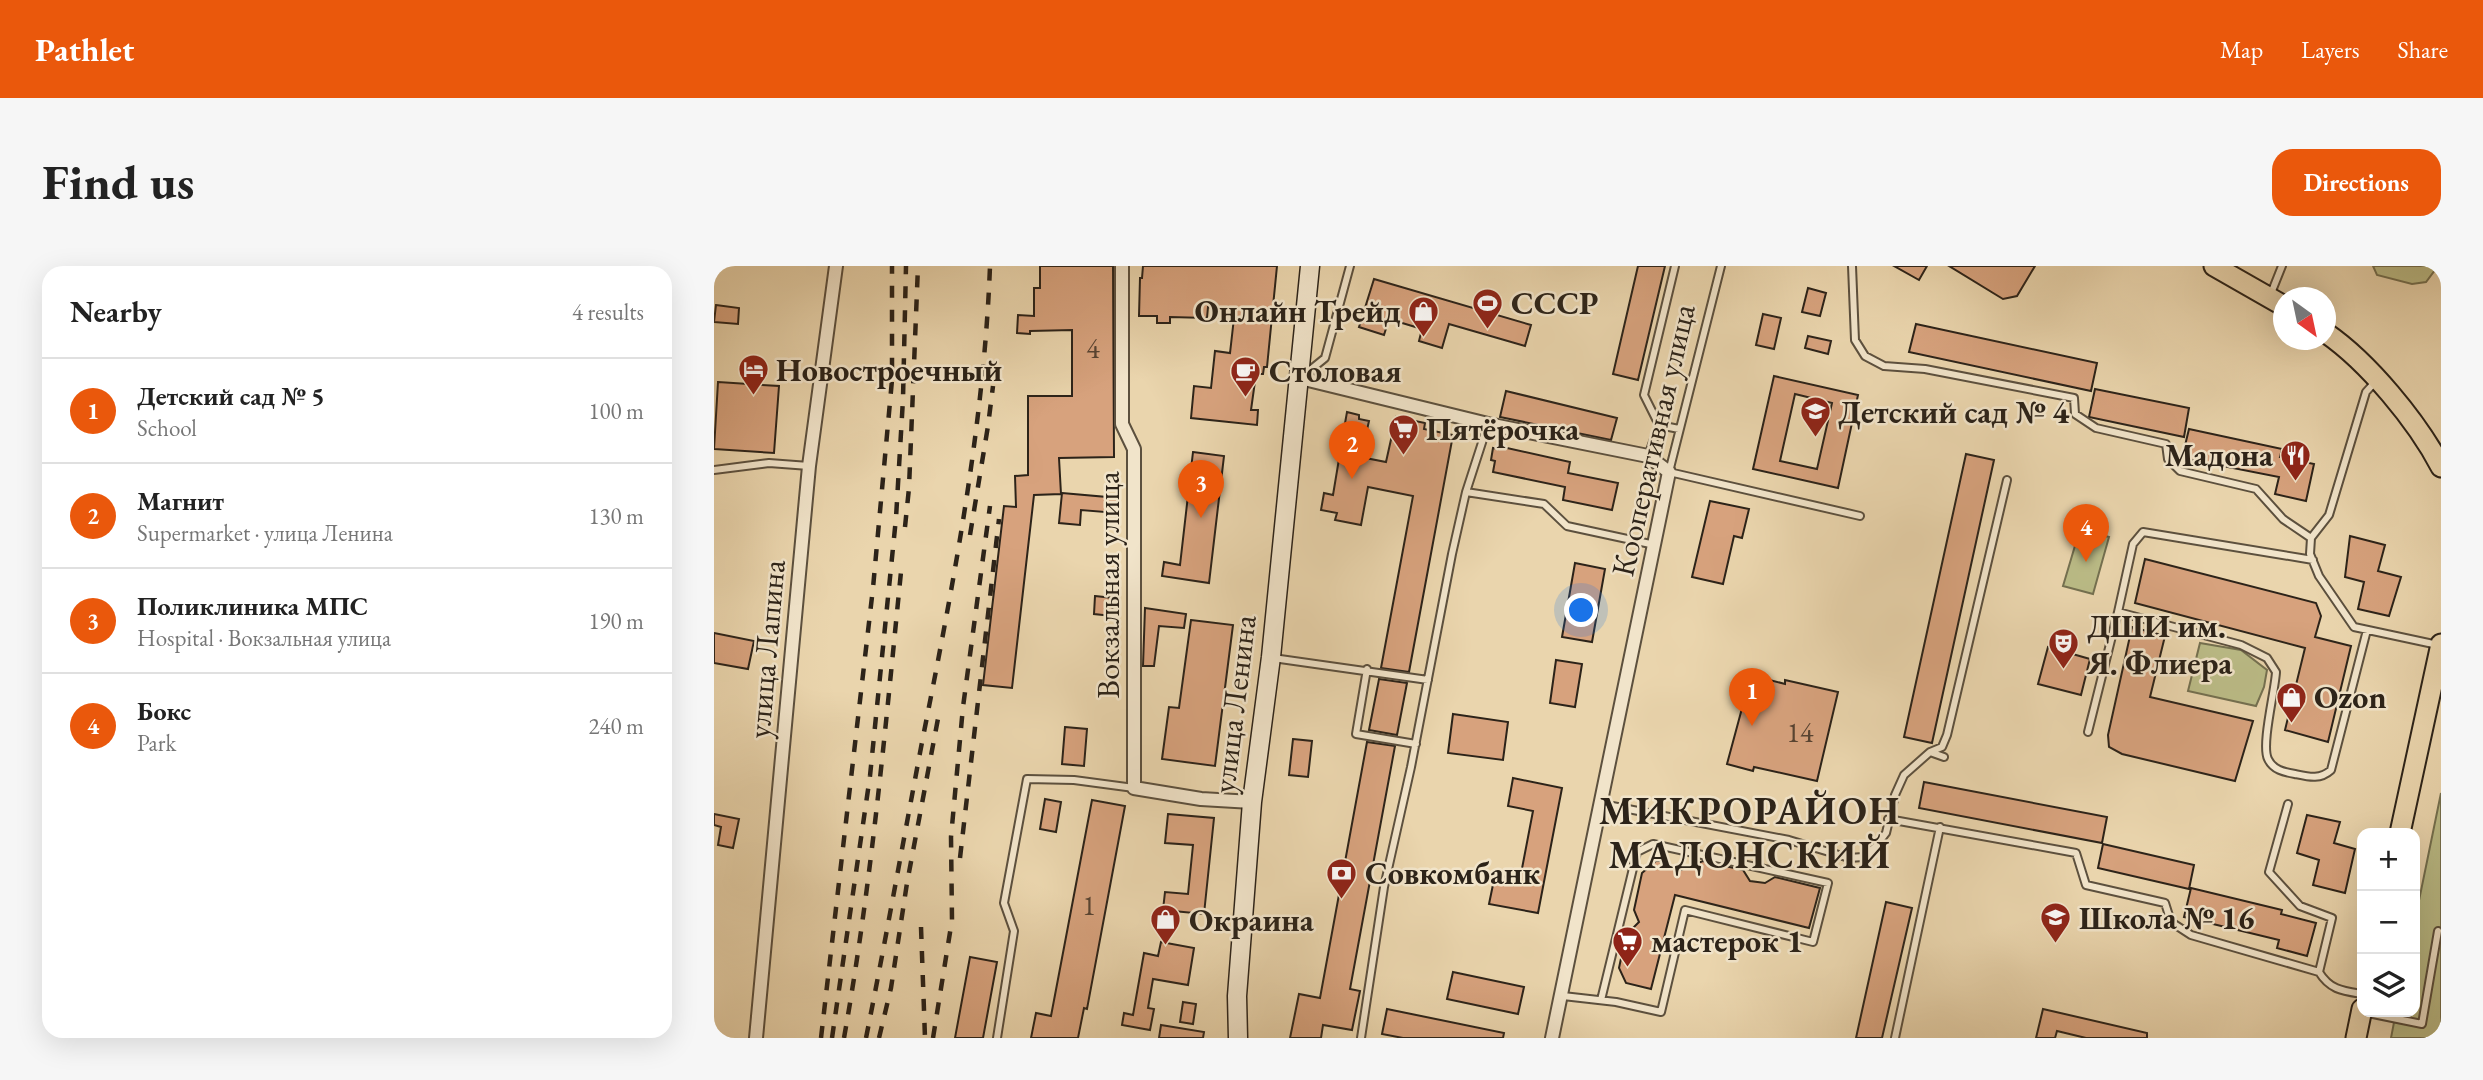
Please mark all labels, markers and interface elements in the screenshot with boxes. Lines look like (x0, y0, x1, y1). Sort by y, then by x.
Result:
text: Pathlet (35, 28, 134, 71)
text: Map (2220, 34, 2263, 65)
text: Layers (2301, 34, 2360, 65)
text: Share (2398, 34, 2448, 65)
button: Directions (2272, 149, 2441, 216)
text: Find us (42, 150, 194, 214)
place label: СССР (1511, 282, 1599, 324)
sports icon: СССР (1471, 286, 1505, 330)
north arrow (2273, 287, 2336, 350)
place label: Онлайн Трейд (1195, 290, 1401, 332)
text: Nearby (70, 292, 162, 331)
shop icon: Онлайн Трейд (1407, 294, 1441, 338)
text: 4 results (572, 297, 644, 327)
street label: Кооперативная улица (1601, 300, 1705, 580)
house number: 4 (1086, 330, 1100, 366)
place label: Новостроечный (776, 349, 1002, 391)
place label: Столовая (1269, 350, 1402, 392)
hotel icon: Новостроечный (736, 353, 770, 397)
cafe icon: Столовая (1229, 354, 1263, 398)
text: Детский сад № 5 (137, 379, 325, 413)
place label: Детский сад № 4 (1838, 391, 2070, 433)
school or university icon: Детский сад № 4 (1798, 395, 1832, 439)
text: 1 (87, 396, 99, 426)
text: 100 m (588, 396, 644, 426)
place label: Пятёрочка (1426, 408, 1580, 450)
supermarket icon: Пятёрочка (1386, 412, 1420, 456)
text: School (137, 413, 197, 443)
pin: 2 (1329, 421, 1375, 479)
place label: Мадона (2165, 434, 2274, 476)
restaurant icon: Мадона (2279, 438, 2313, 482)
pin: 3 (1178, 460, 1224, 518)
street label: Вокзальная улица (1087, 471, 1129, 699)
text: Магнит (137, 484, 224, 518)
text: 2 (87, 501, 99, 531)
text: 130 m (588, 501, 644, 531)
pin: 4 (2063, 504, 2109, 562)
text: Supermarket · улица Ленина (137, 518, 393, 548)
street label: улица Лапина (737, 558, 795, 740)
text: Поликлиника МПС (137, 589, 368, 623)
your location (1564, 593, 1598, 627)
place label: ДШИ им. Я. Флиера (2086, 605, 2233, 684)
text: 3 (87, 606, 99, 636)
text: 190 m (588, 606, 644, 636)
street label: улица Ленина (1202, 612, 1266, 796)
text: Hospital · Вокзальная улица (137, 623, 391, 653)
theatre icon: ДШИ им. Я. Флиера (2047, 627, 2081, 671)
pin: 1 (1729, 668, 1775, 726)
place label: Ozon (2314, 676, 2387, 718)
shop icon: Ozon (2274, 680, 2308, 724)
text: Бокс (137, 694, 191, 728)
text: 4 (87, 711, 99, 741)
text: 240 m (588, 711, 644, 741)
house number: 14 (1787, 714, 1814, 750)
text: Park (137, 728, 176, 758)
district label: МИКРОРАЙОН МАДОНСКИЙ (1599, 786, 1901, 879)
map controls (2357, 828, 2420, 1017)
button: + (2357, 828, 2420, 891)
place label: Совкомбанк (1365, 852, 1540, 894)
bank icon: Совкомбанк (1325, 856, 1359, 900)
house number: 1 (1082, 887, 1096, 923)
button: − (2357, 891, 2420, 954)
place label: Школа № 16 (2079, 897, 2255, 939)
place label: Окраина (1189, 899, 1315, 941)
school or university icon: Школа № 16 (2039, 901, 2073, 945)
shop icon: Окраина (1149, 903, 1183, 947)
place label: мастерок 1 (1651, 920, 1803, 962)
supermarket icon: мастерок 1 (1611, 924, 1645, 968)
button: layers (2357, 954, 2420, 1017)

